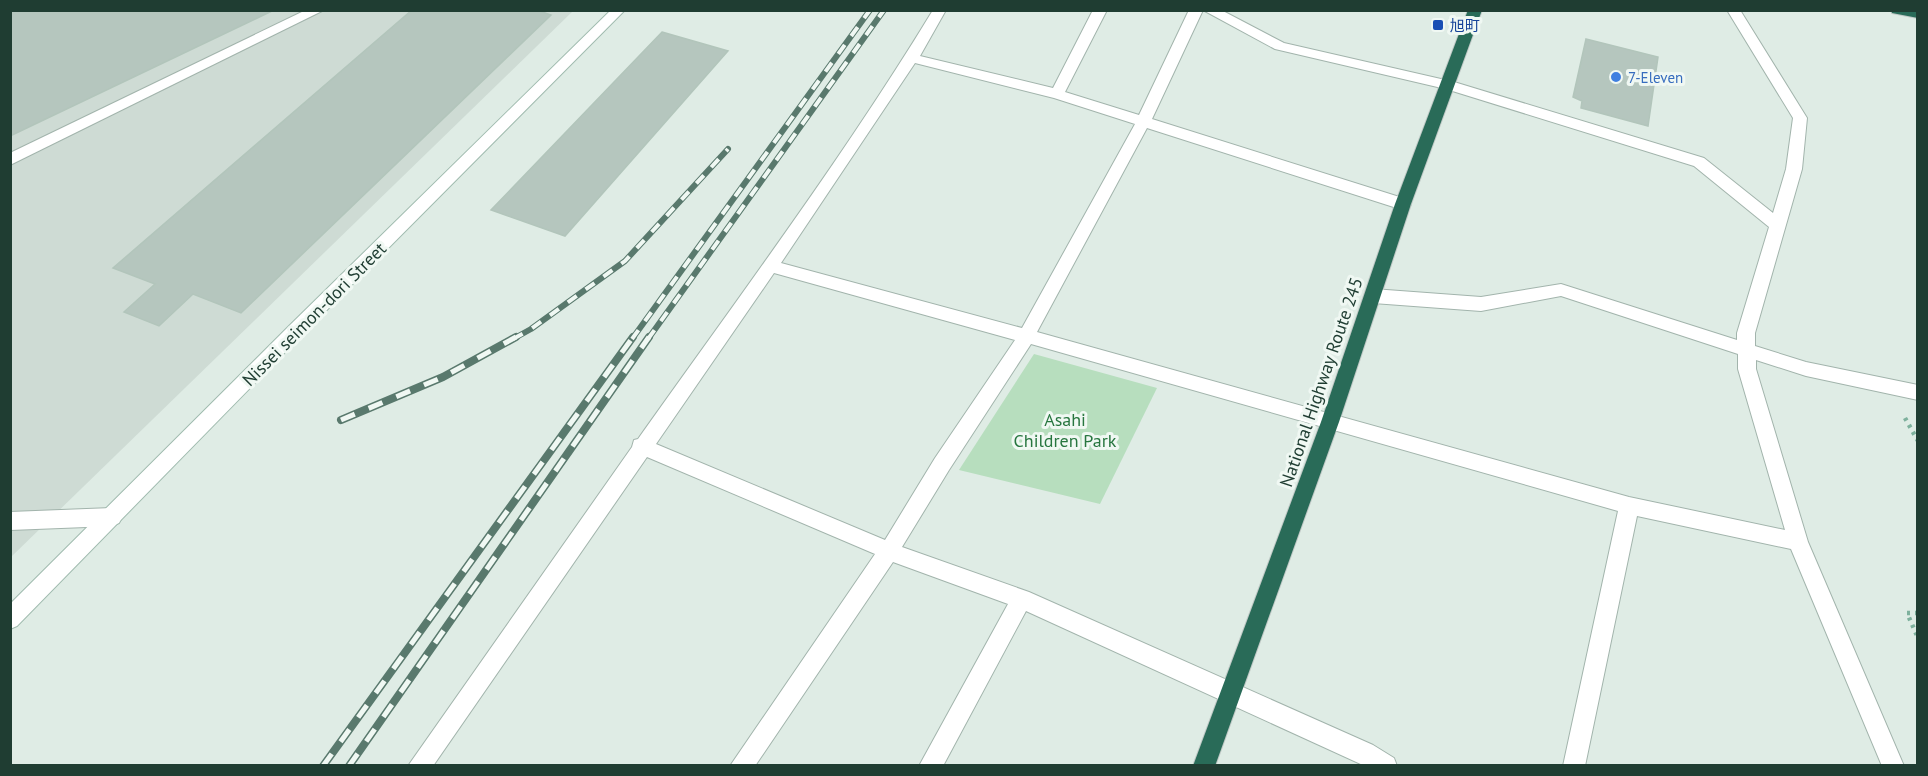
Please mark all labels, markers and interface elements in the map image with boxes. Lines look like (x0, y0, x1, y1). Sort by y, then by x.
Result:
place label: 旭町 (1450, 16, 1480, 35)
marker: 旭町 (1431, 18, 1445, 32)
place label: 7-Eleven (1628, 68, 1683, 87)
marker: 7-Eleven (1609, 70, 1623, 84)
street label: Nissei seimon-dori Street (237, 237, 391, 391)
street label: National Highway Route 245 (1274, 274, 1368, 490)
park label: Asahi Children Park (1014, 408, 1117, 452)

